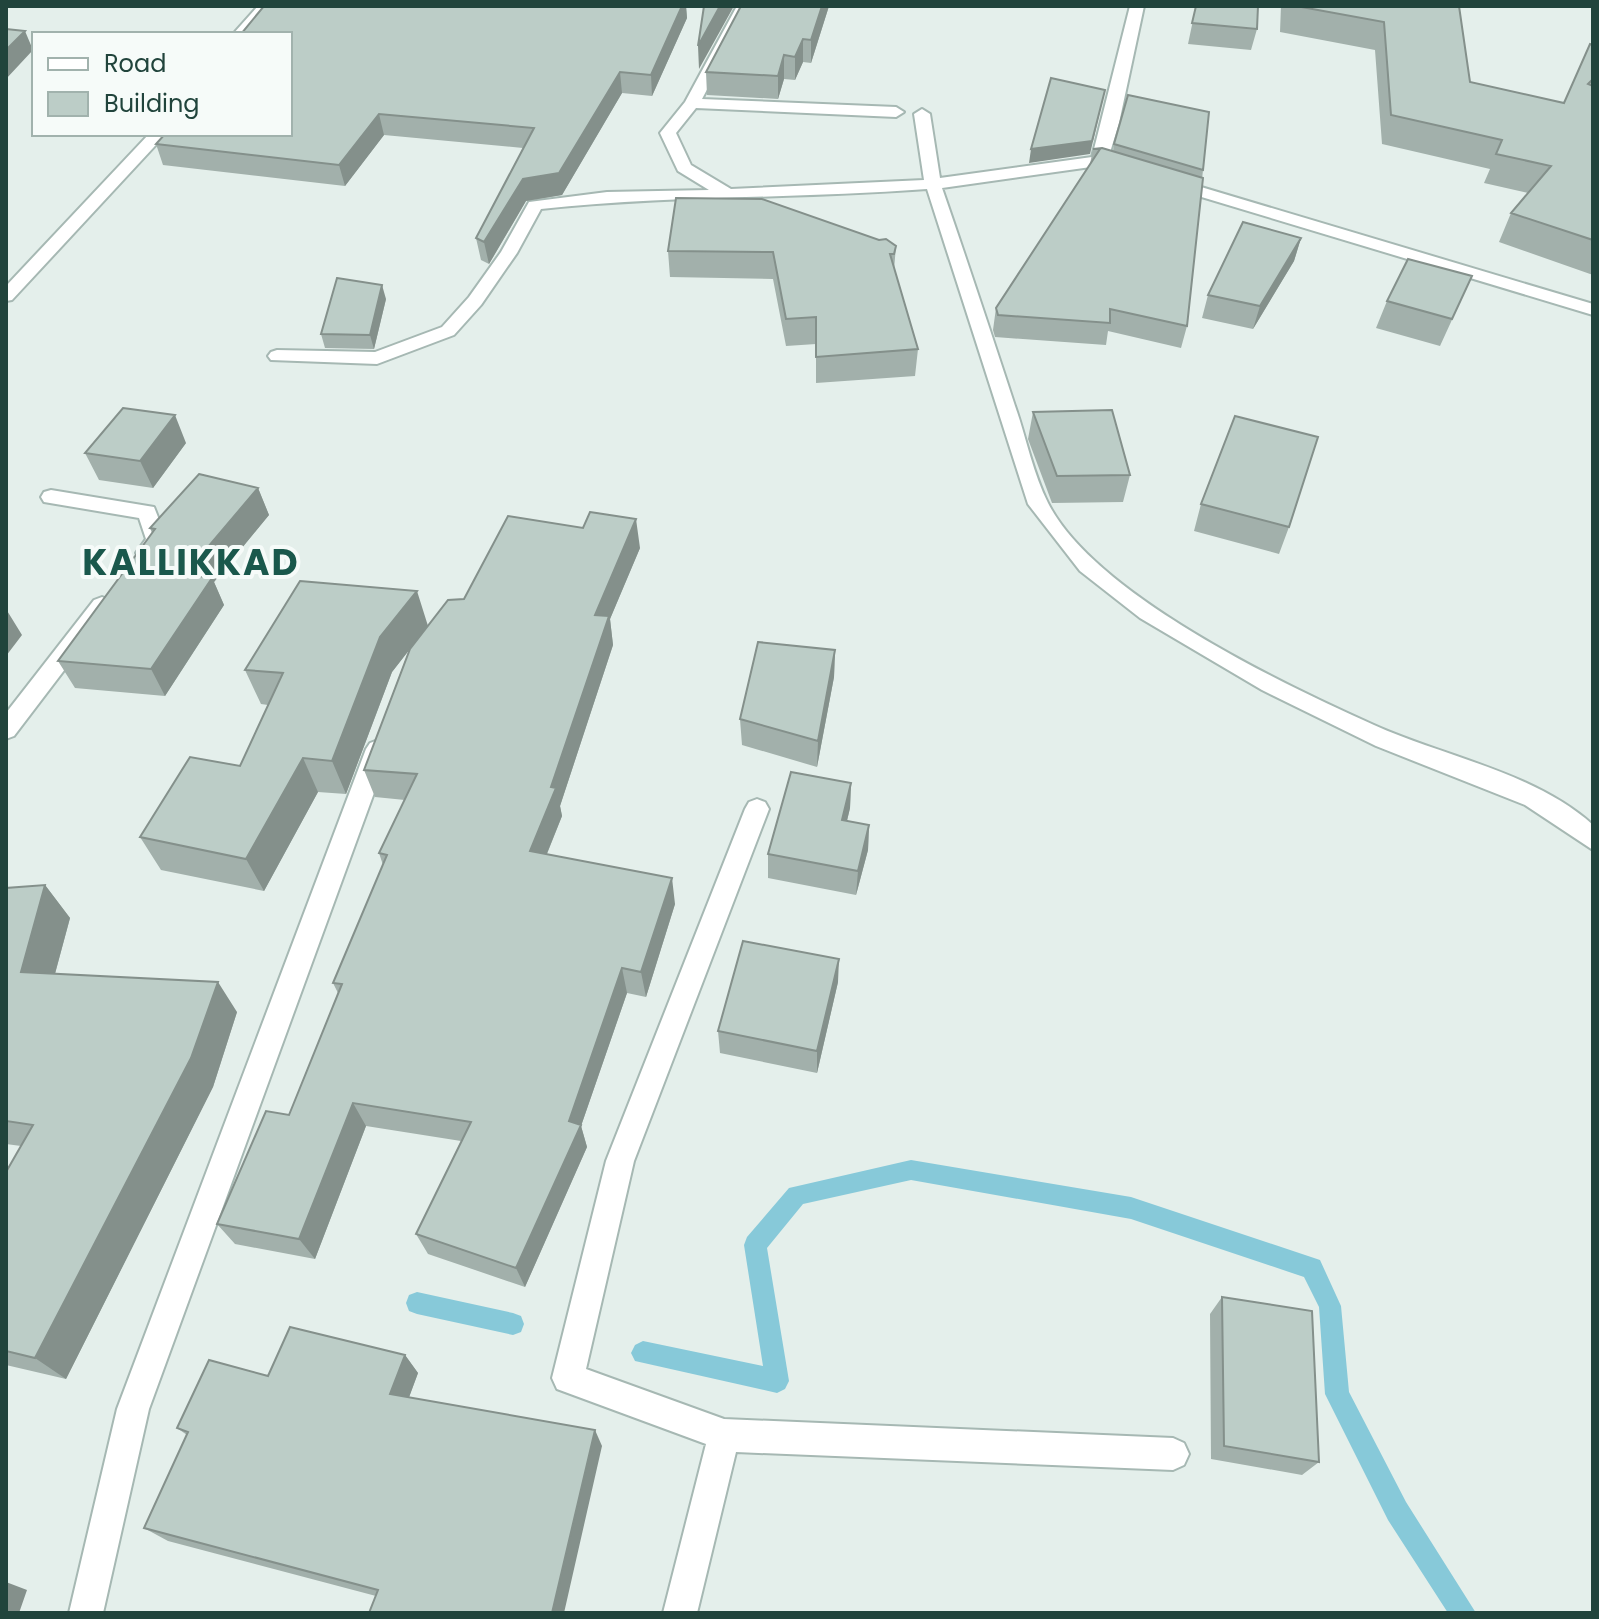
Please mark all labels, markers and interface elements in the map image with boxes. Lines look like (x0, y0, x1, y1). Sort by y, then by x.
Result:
legend (32, 32, 292, 136)
text: Road (104, 47, 166, 80)
text: Building (104, 87, 200, 120)
district label: KALLIKKAD (82, 537, 300, 588)

